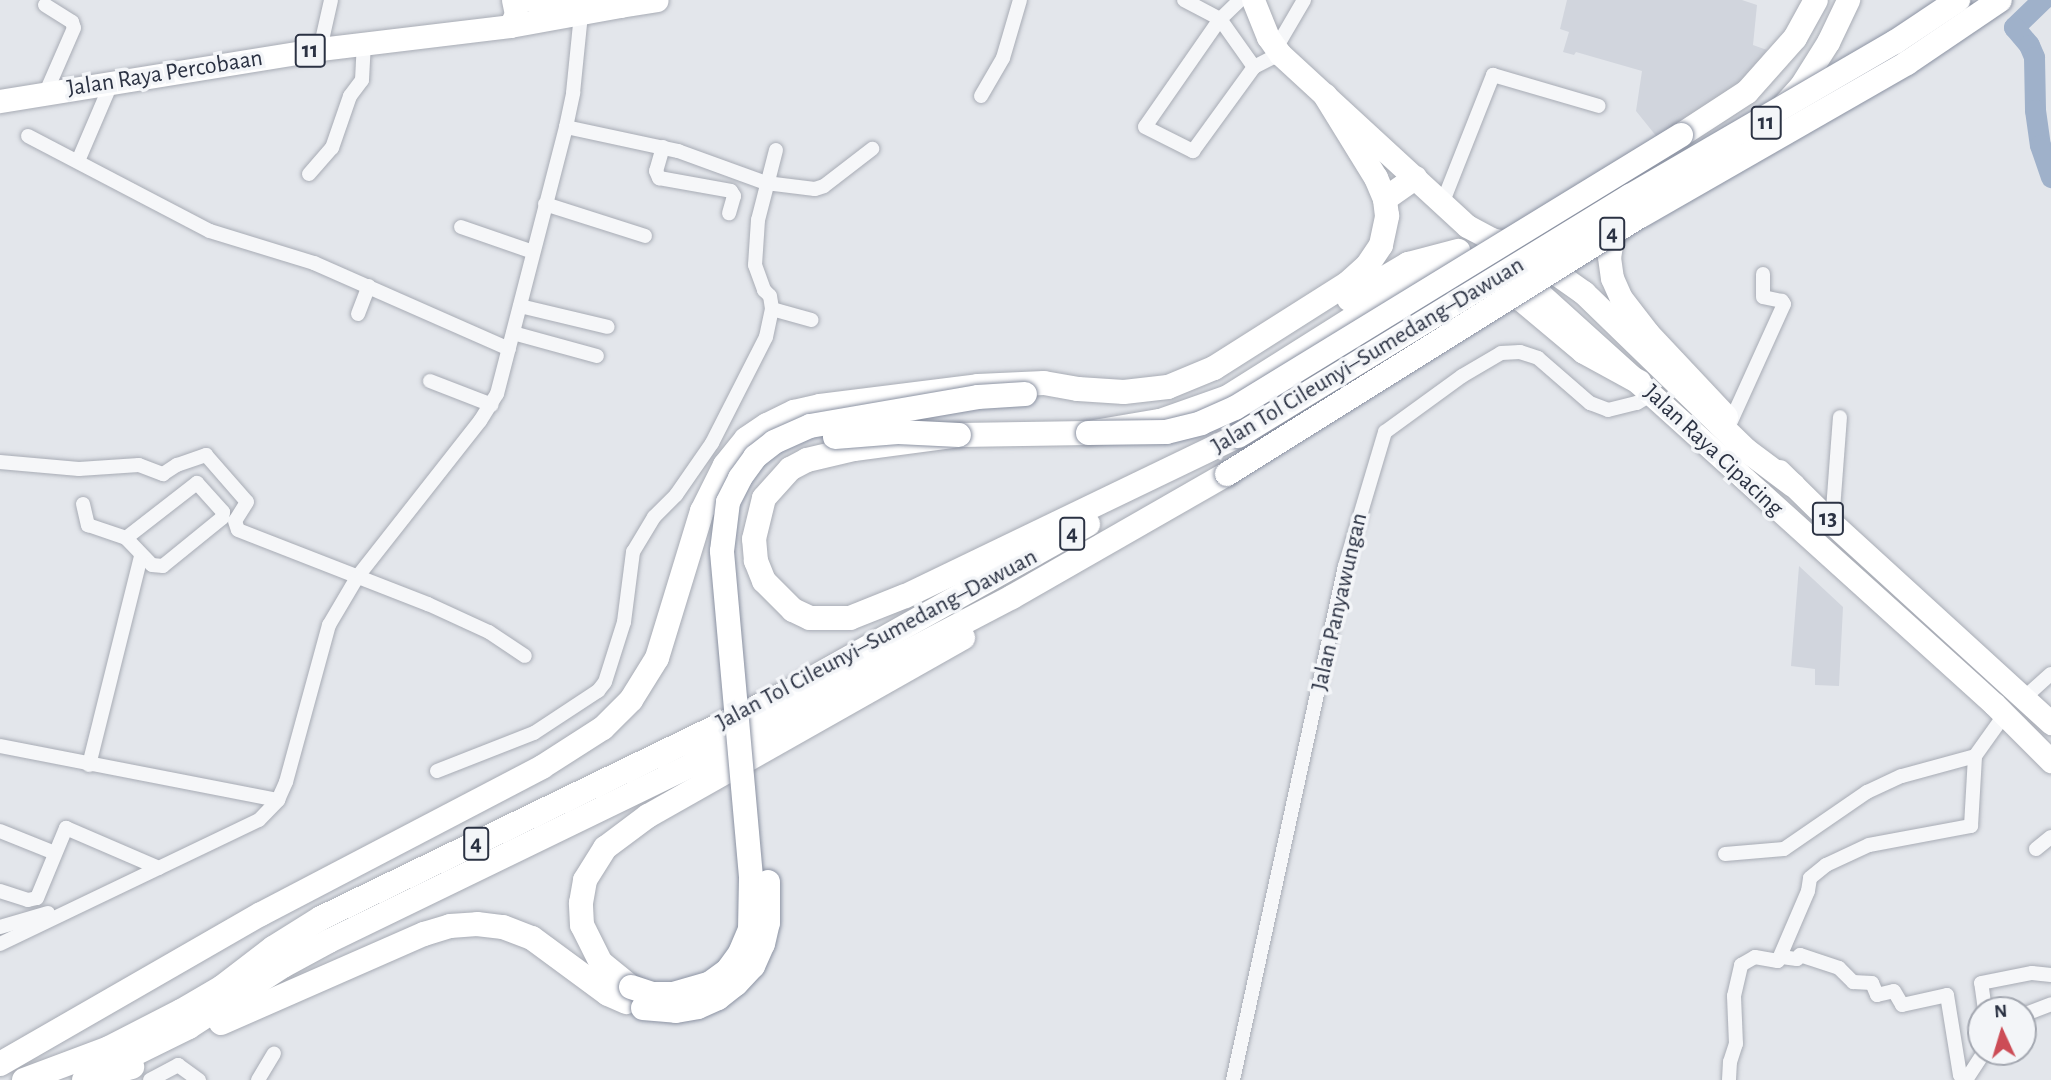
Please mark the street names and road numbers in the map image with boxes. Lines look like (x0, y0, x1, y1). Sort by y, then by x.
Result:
road number: 11 (294, 32, 326, 70)
street label: Jalan Raya Percobaan (65, 44, 265, 104)
road number: 11 (1750, 104, 1782, 142)
road number: 4 (1598, 215, 1626, 254)
street label: Jalan Tol Cileunyi–Sumedang–Dawuan (1207, 251, 1529, 461)
street label: Jalan Raya Cipacing (1637, 379, 1789, 523)
road number: 13 (1811, 499, 1846, 538)
street label: Jalan Panyawungan (1306, 510, 1374, 694)
road number: 4 (1058, 514, 1086, 554)
street label: Jalan Tol Cileunyi–Sumedang–Dawuan (712, 543, 1042, 737)
road number: 4 (462, 824, 490, 864)

